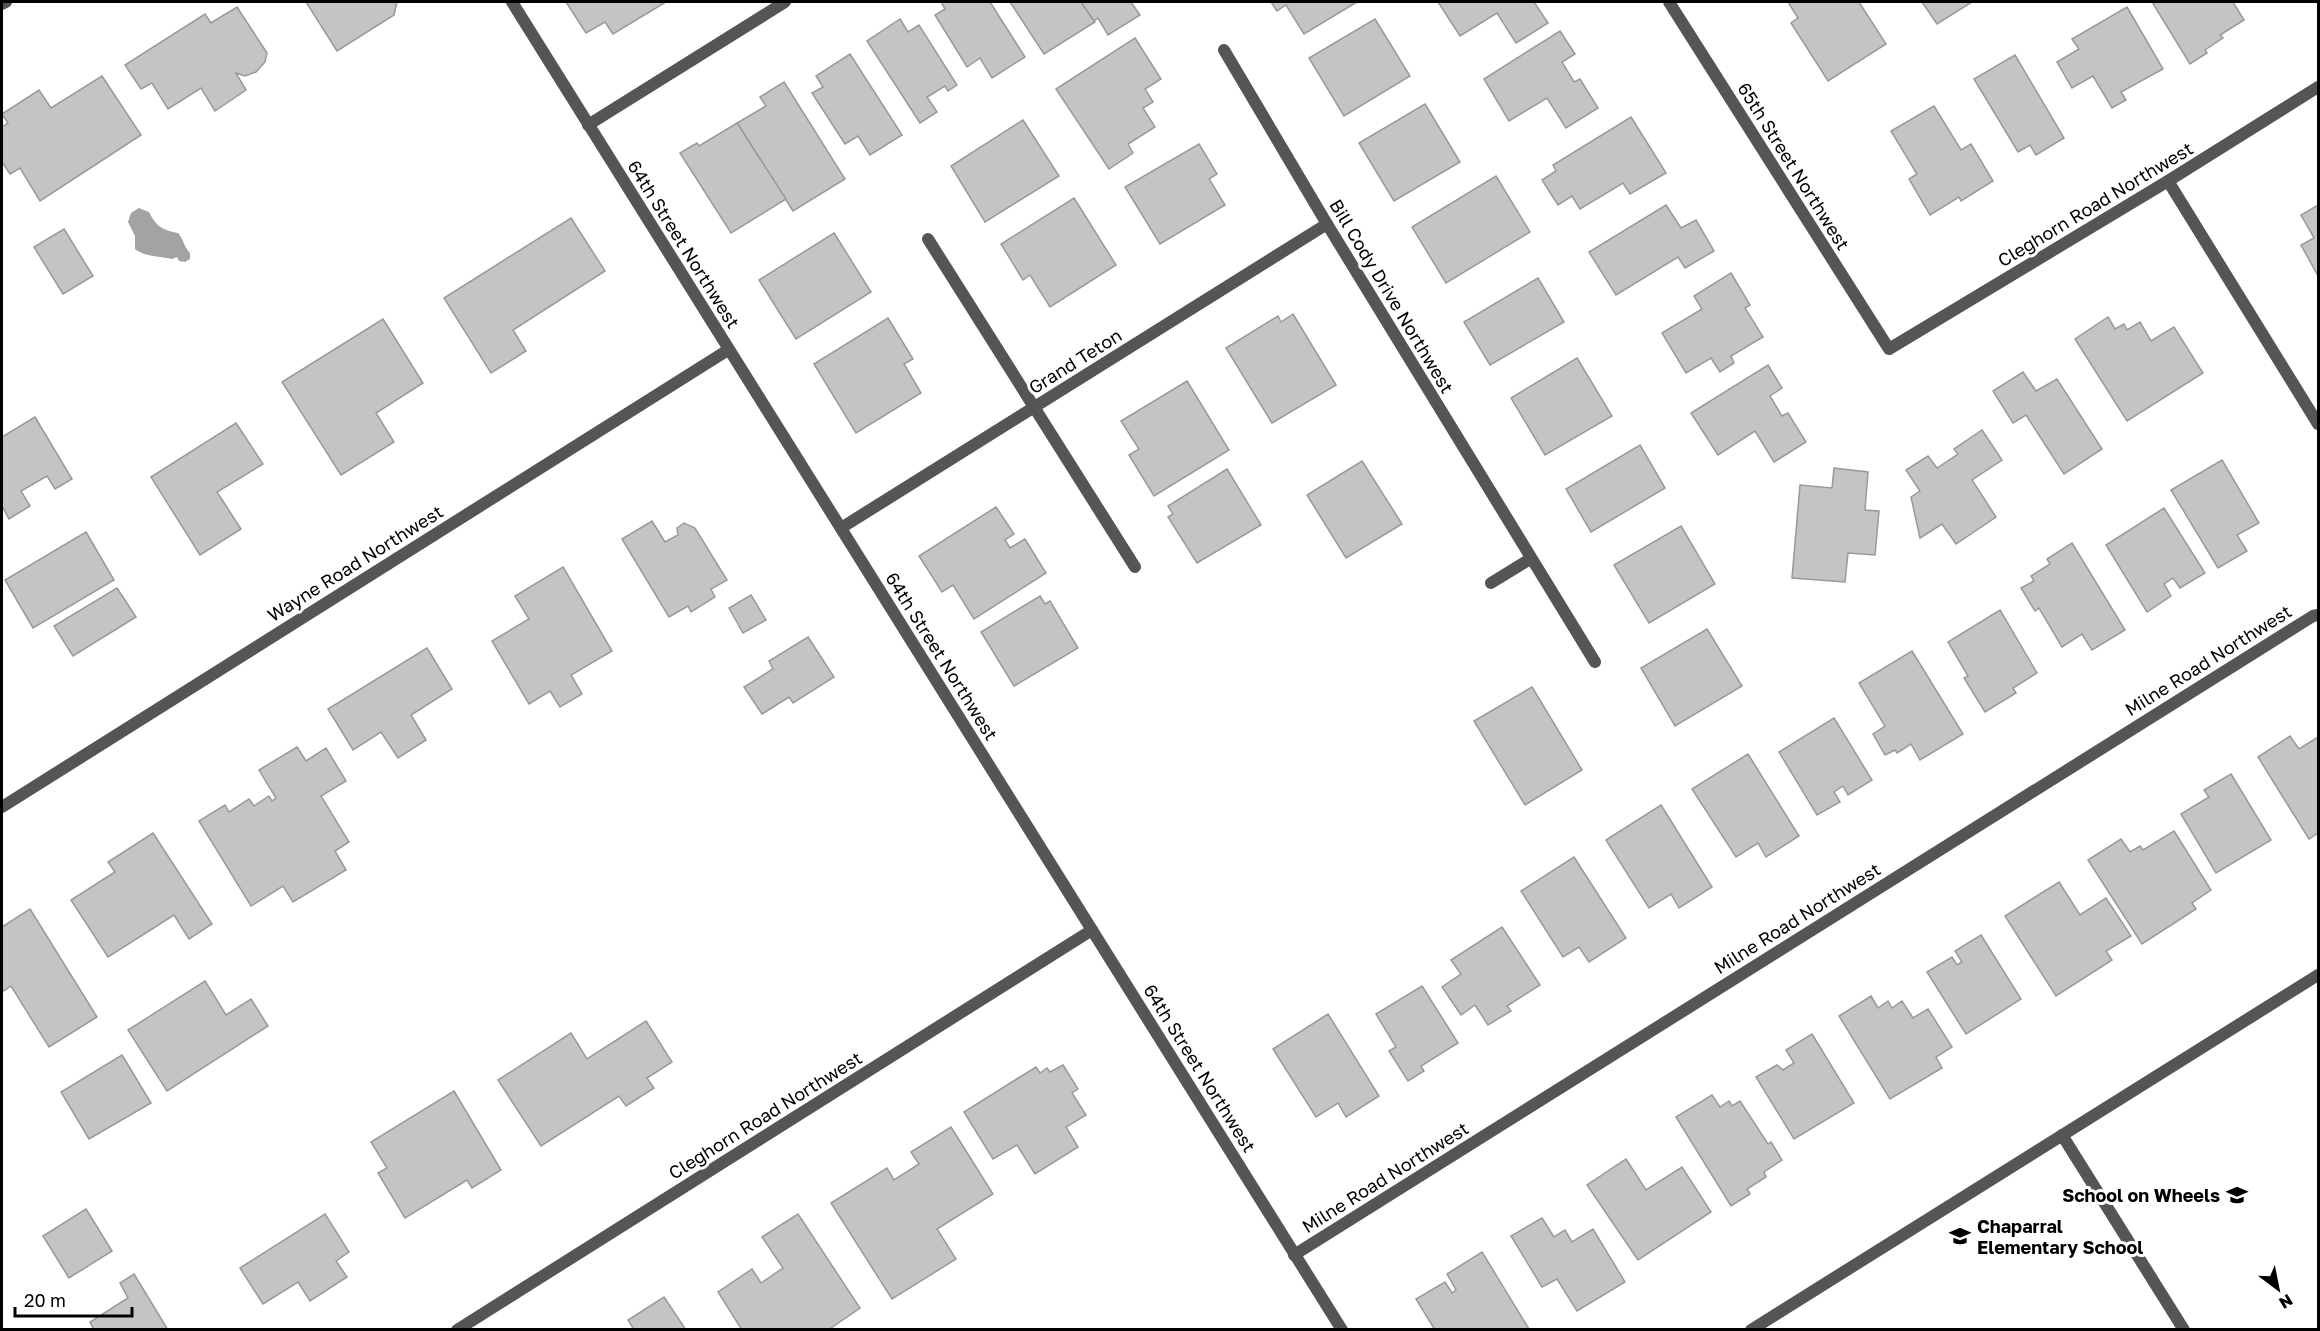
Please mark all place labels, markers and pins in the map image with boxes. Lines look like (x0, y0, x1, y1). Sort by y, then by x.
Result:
school or university icon: School on Wheels (2225, 1183, 2249, 1207)
place label: School on Wheels (2062, 1184, 2220, 1206)
place label: Chaparral Elementary School (1977, 1215, 2143, 1258)
school or university icon: Chaparral Elementary School (1948, 1224, 1972, 1248)

